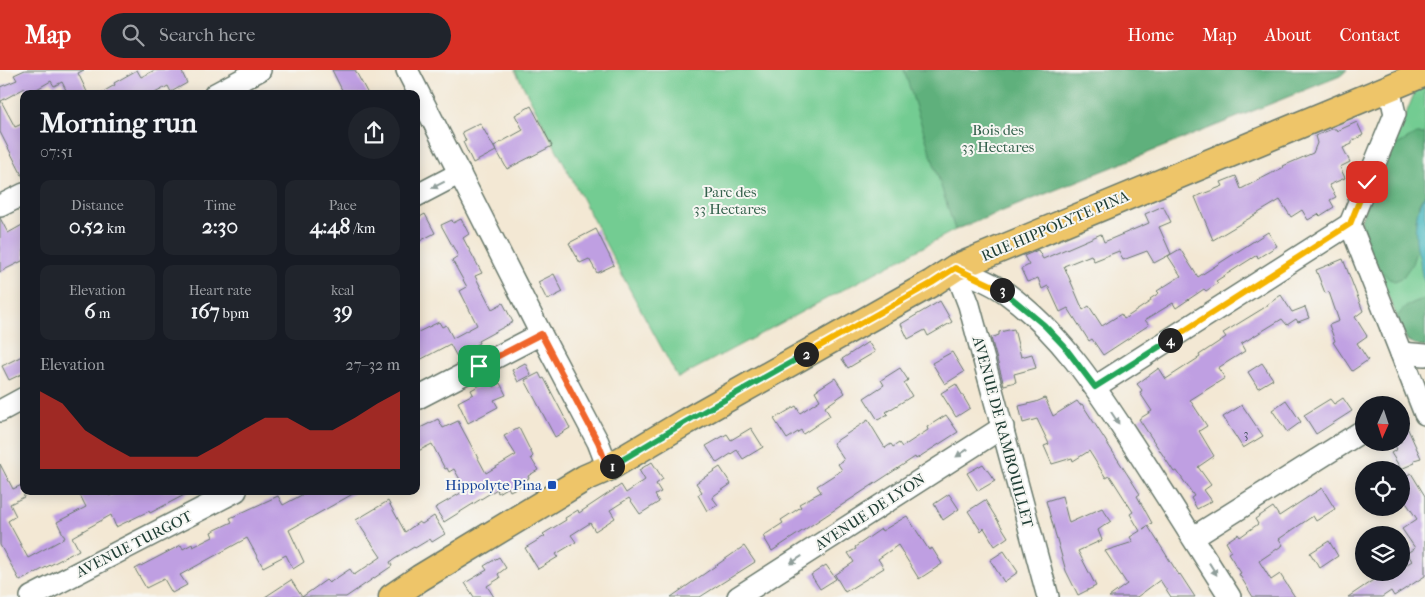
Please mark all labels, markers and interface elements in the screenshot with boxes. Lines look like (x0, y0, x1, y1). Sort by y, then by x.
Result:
search box (101, 13, 451, 58)
text: Map (25, 21, 71, 49)
icon: search (119, 21, 147, 49)
text: Search here (159, 24, 255, 46)
text: Home (1127, 25, 1174, 46)
text: Map (1202, 25, 1237, 46)
text: About (1265, 25, 1311, 46)
text: Contact (1339, 25, 1400, 46)
text: Morning run (40, 106, 197, 139)
button: share (348, 107, 400, 159)
park label: Bois des 33 Hectares (962, 121, 1035, 156)
text: 07:51 (40, 142, 73, 161)
pin (1346, 161, 1388, 203)
icon: check (1353, 168, 1381, 196)
one-way arrow (431, 181, 446, 189)
park label: Parc des 33 Hectares (694, 183, 767, 218)
street label: RUE HIPPOLYTE PINA (978, 187, 1132, 265)
text: Distance (71, 197, 124, 214)
text: Time (204, 197, 236, 214)
text: Pace (329, 197, 357, 214)
text: 0.52 (69, 214, 104, 238)
text: 2:30 (202, 214, 238, 238)
text: 4:48 (310, 214, 350, 238)
text: km (104, 220, 126, 237)
text: /km (350, 220, 376, 237)
pin: 3 (990, 278, 1014, 302)
text: Elevation (69, 282, 126, 299)
text: Heart rate (189, 282, 251, 299)
text: kcal (331, 282, 354, 299)
text: 3 (1000, 282, 1005, 299)
text: 6 (84, 299, 96, 323)
text: 167 (191, 299, 220, 323)
text: 39 (333, 299, 352, 323)
text: m (96, 305, 110, 322)
text: bpm (220, 305, 249, 322)
pin: 4 (1158, 328, 1182, 352)
text: 4 (1166, 332, 1175, 349)
street label: AVENUE DE RAMBOUILLET (969, 333, 1037, 531)
pin: 2 (794, 342, 818, 366)
pin (458, 345, 500, 387)
text: 2 (803, 346, 810, 363)
icon: arrive (465, 352, 493, 380)
text: Elevation (40, 355, 105, 374)
text: 27–32 m (346, 355, 400, 374)
north arrow (1355, 396, 1410, 451)
map controls (1355, 396, 1410, 581)
one-way arrow (1110, 411, 1120, 424)
house number: 3 (1244, 427, 1249, 441)
one-way arrow (955, 448, 968, 458)
pin: 1 (600, 454, 624, 478)
text: 1 (610, 458, 615, 475)
button: locate (1355, 461, 1410, 516)
street label: AVENUE DE LYON (811, 469, 929, 555)
place label: Hippolyte Pina (445, 476, 543, 494)
marker: Hippolyte Pina (546, 479, 558, 491)
street label: AVENUE TURGOT (72, 507, 196, 582)
button: layers (1355, 526, 1410, 581)
one-way arrow (789, 555, 802, 565)
one-way arrow (1208, 562, 1217, 575)

